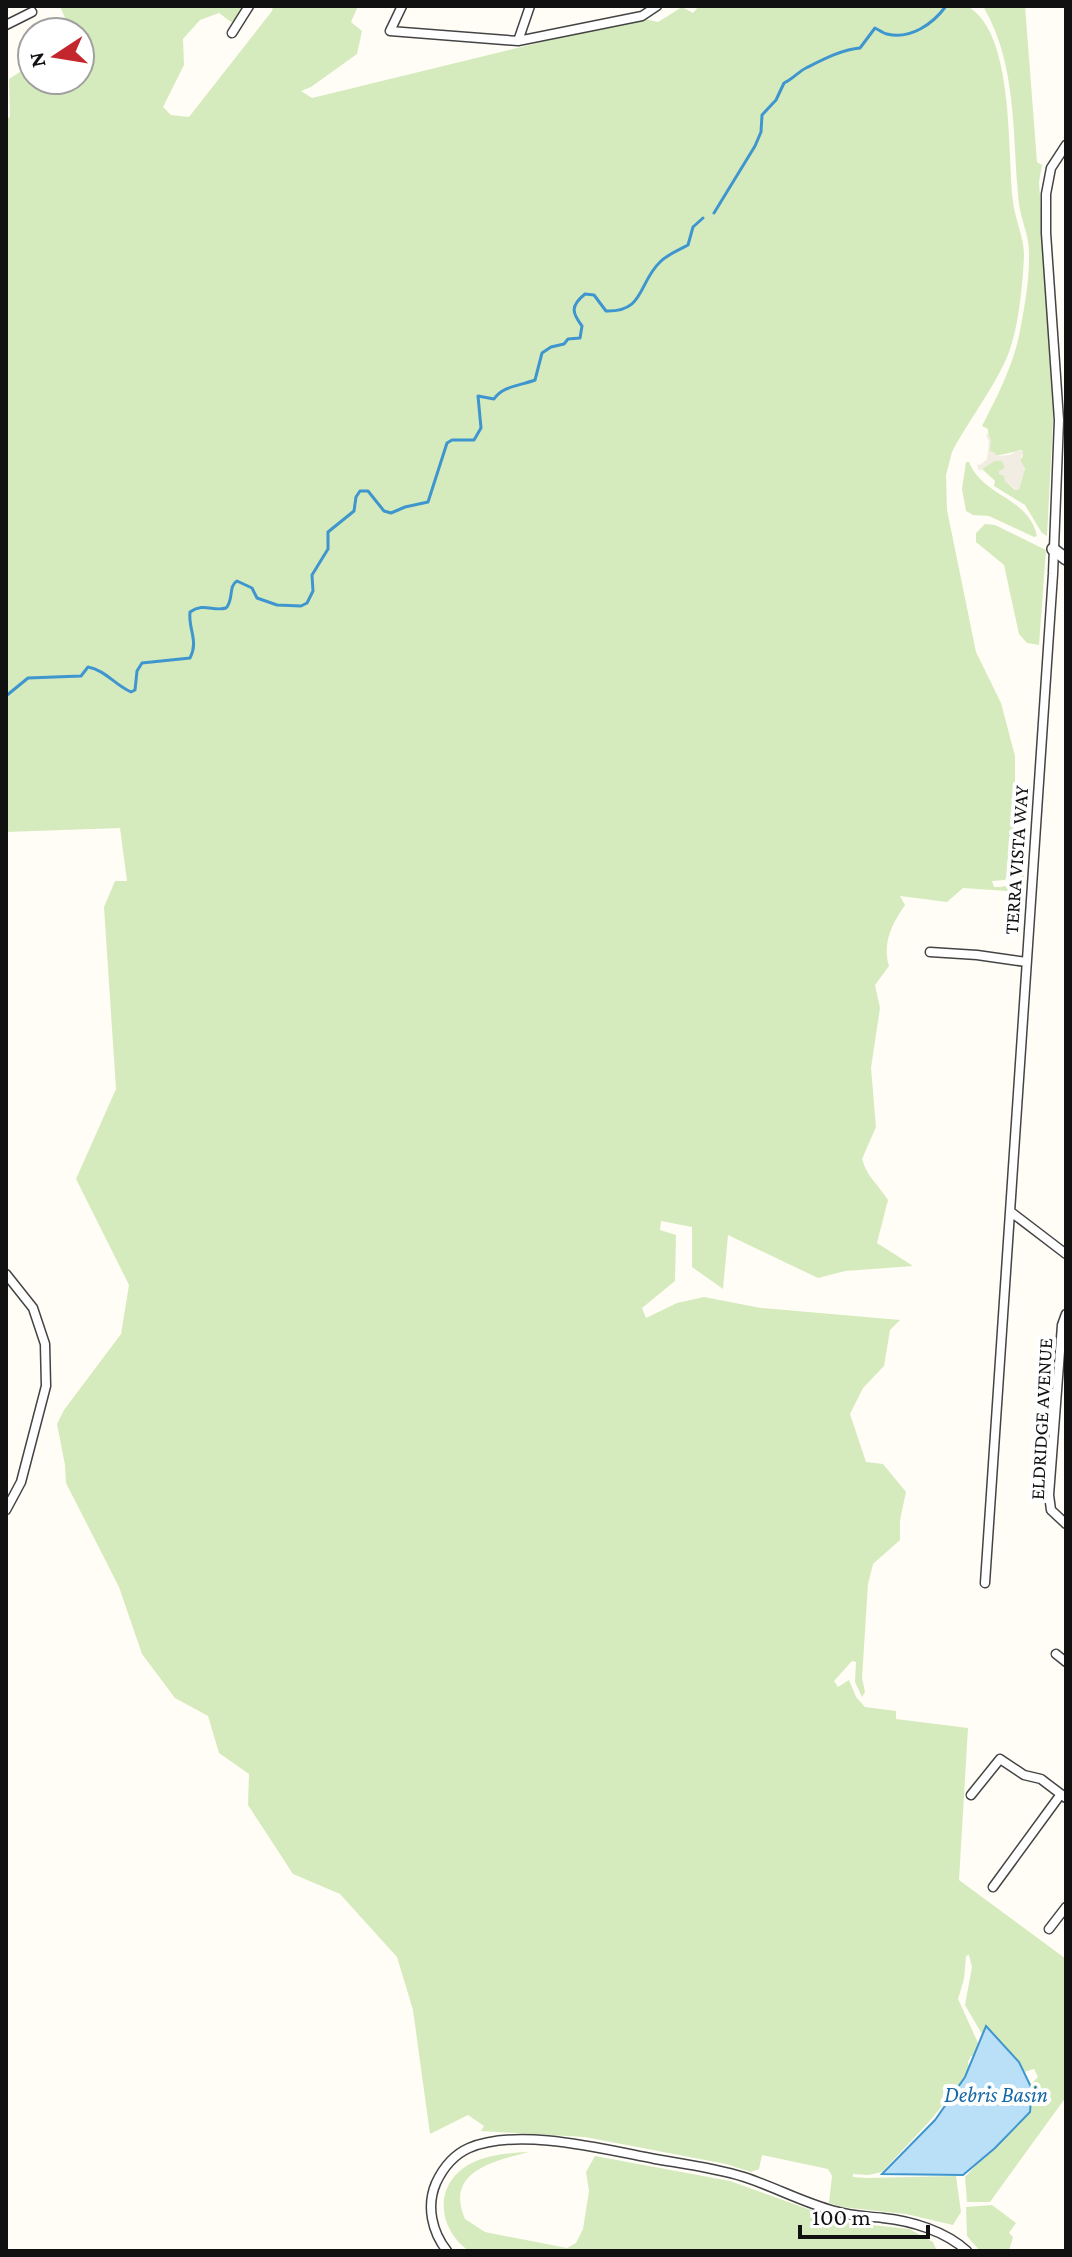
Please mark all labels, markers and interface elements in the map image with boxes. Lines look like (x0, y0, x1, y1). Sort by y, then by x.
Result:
north arrow (16, 16, 96, 96)
text: N (23, 50, 51, 70)
street label: TERRA VISTA WAY (1000, 784, 1032, 935)
street label: ELDRIDGE AVENUE (1026, 1337, 1056, 1501)
water label: Debris Basin (944, 2082, 1048, 2107)
scale bar (800, 2189, 928, 2239)
text: 100 m (812, 2203, 871, 2230)

